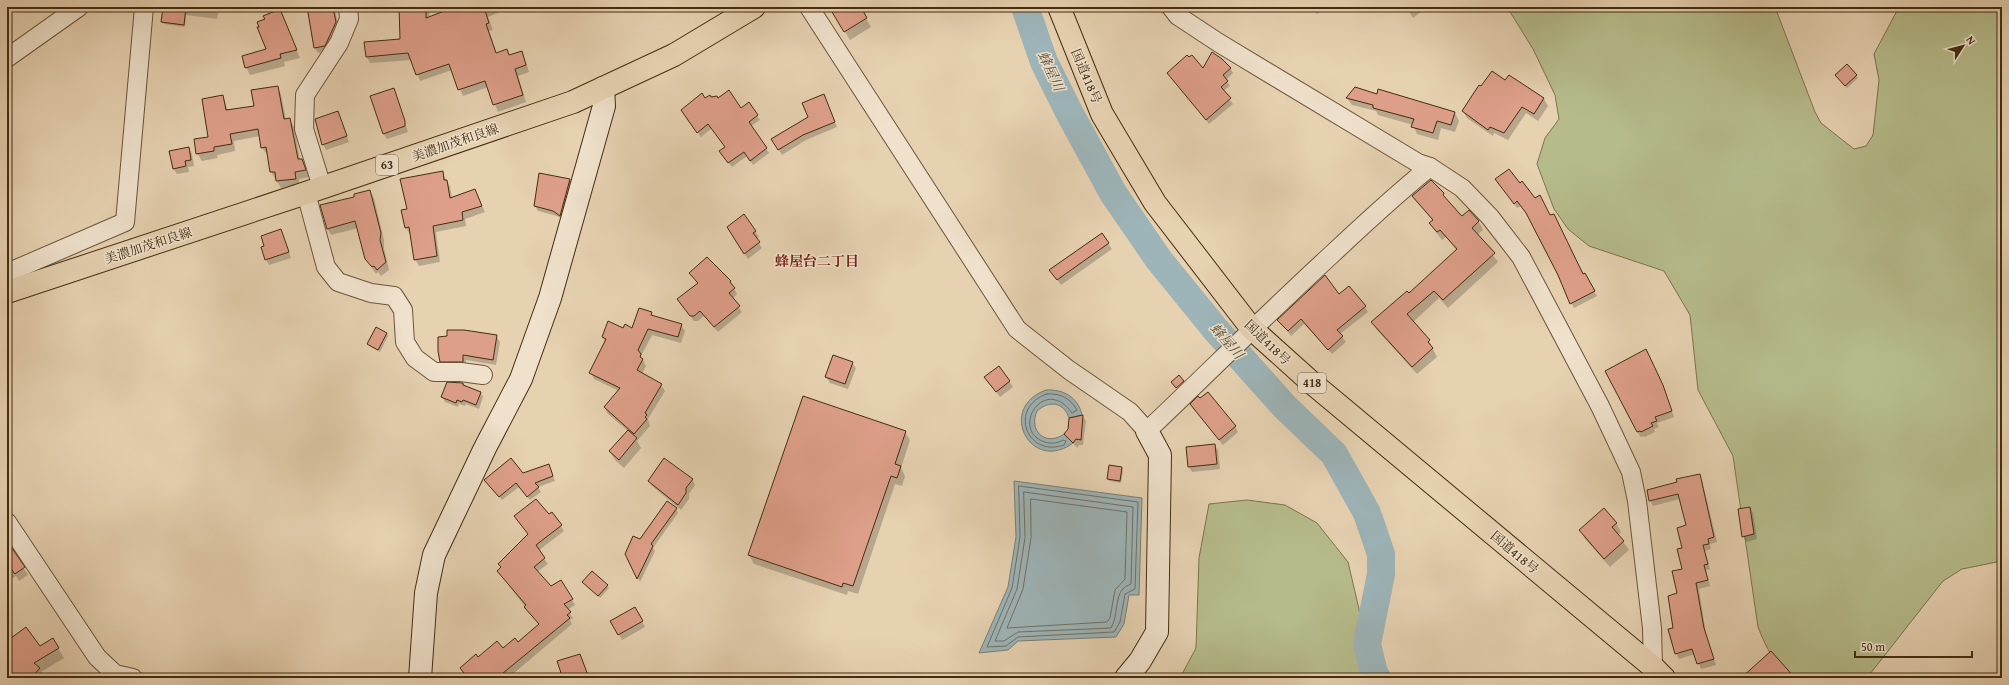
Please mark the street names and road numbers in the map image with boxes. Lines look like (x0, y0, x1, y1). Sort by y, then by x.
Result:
street label: 国道418号 (1067, 46, 1107, 107)
street label: 美濃加茂和良線 (409, 119, 501, 166)
road number: 63 (376, 155, 398, 175)
street label: 美濃加茂和良線 (102, 222, 194, 269)
street label: 国道418号 (1240, 315, 1295, 369)
road number: 418 (1298, 373, 1326, 393)
street label: 国道418号 (1486, 527, 1543, 578)

